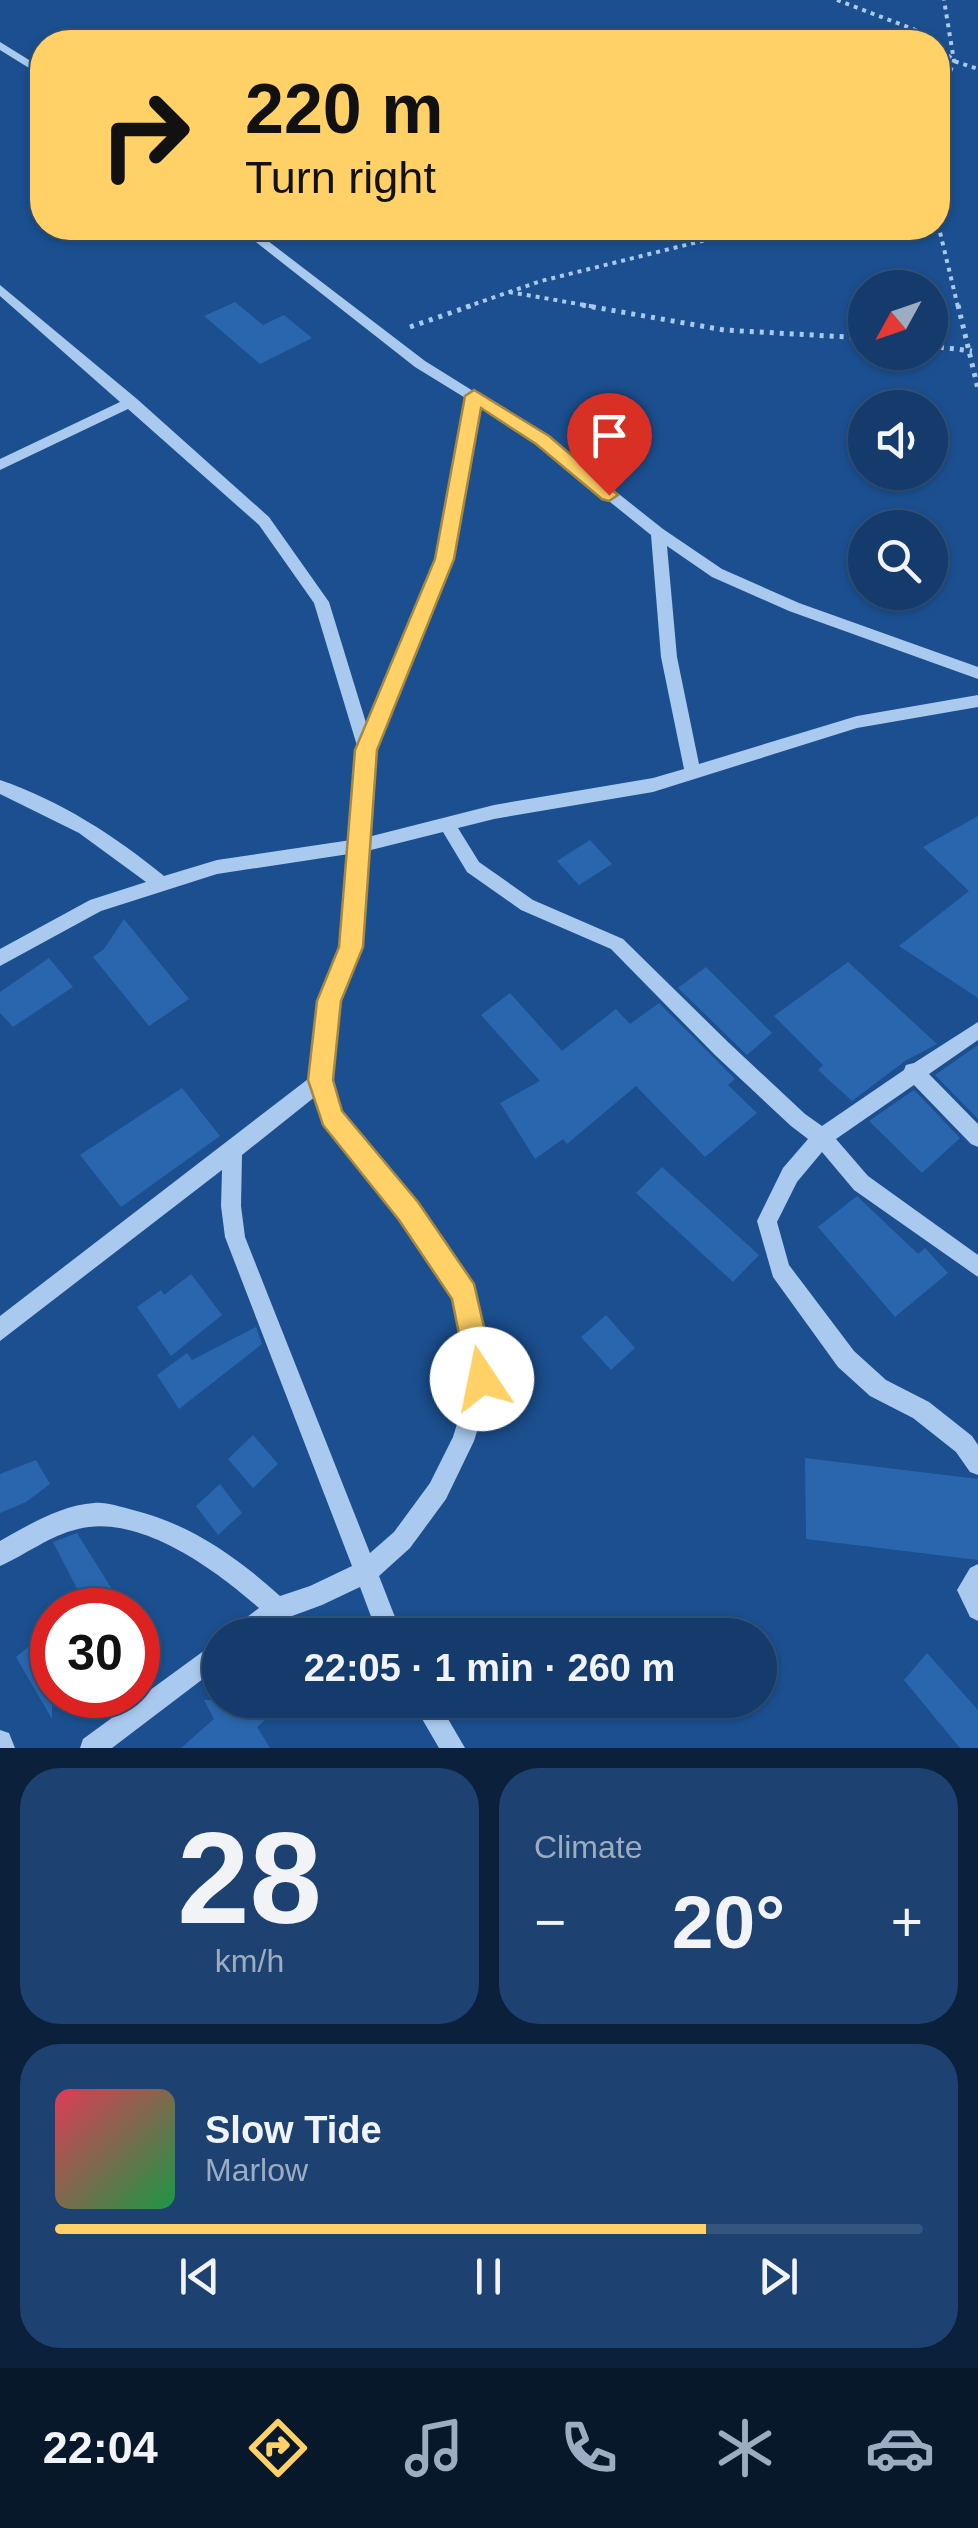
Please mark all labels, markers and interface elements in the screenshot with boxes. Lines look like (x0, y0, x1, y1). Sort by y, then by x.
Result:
icon: right (80, 70, 210, 200)
text: 220 m (245, 70, 443, 148)
text: Turn right (245, 152, 436, 203)
north arrow (848, 270, 948, 370)
map controls (848, 270, 948, 610)
button: sound (848, 390, 948, 490)
pin (567, 393, 652, 496)
icon: arrive (582, 408, 637, 463)
button: search (848, 510, 948, 610)
position arrow (430, 1327, 534, 1431)
speed limit sign: 30 (30, 1588, 160, 1718)
text: 22:05 · 1 min · 260 m (304, 1647, 675, 1689)
text: 28 (177, 1805, 322, 1951)
text: Climate (534, 1829, 642, 1865)
text: 20° (672, 1880, 785, 1964)
text: − (534, 1891, 566, 1953)
text: + (891, 1891, 923, 1953)
text: km/h (215, 1943, 284, 1979)
text: Slow Tide (205, 2109, 382, 2151)
text: Marlow (205, 2152, 308, 2188)
icon: previous (172, 2249, 227, 2304)
icon: pause (461, 2249, 516, 2304)
icon: next (751, 2249, 806, 2304)
icon: directions (243, 2413, 313, 2483)
icon: music (399, 2413, 469, 2483)
icon: phone (554, 2413, 624, 2483)
icon: climate (710, 2413, 780, 2483)
icon: car (865, 2413, 935, 2483)
text: 22:04 (43, 2422, 158, 2473)

